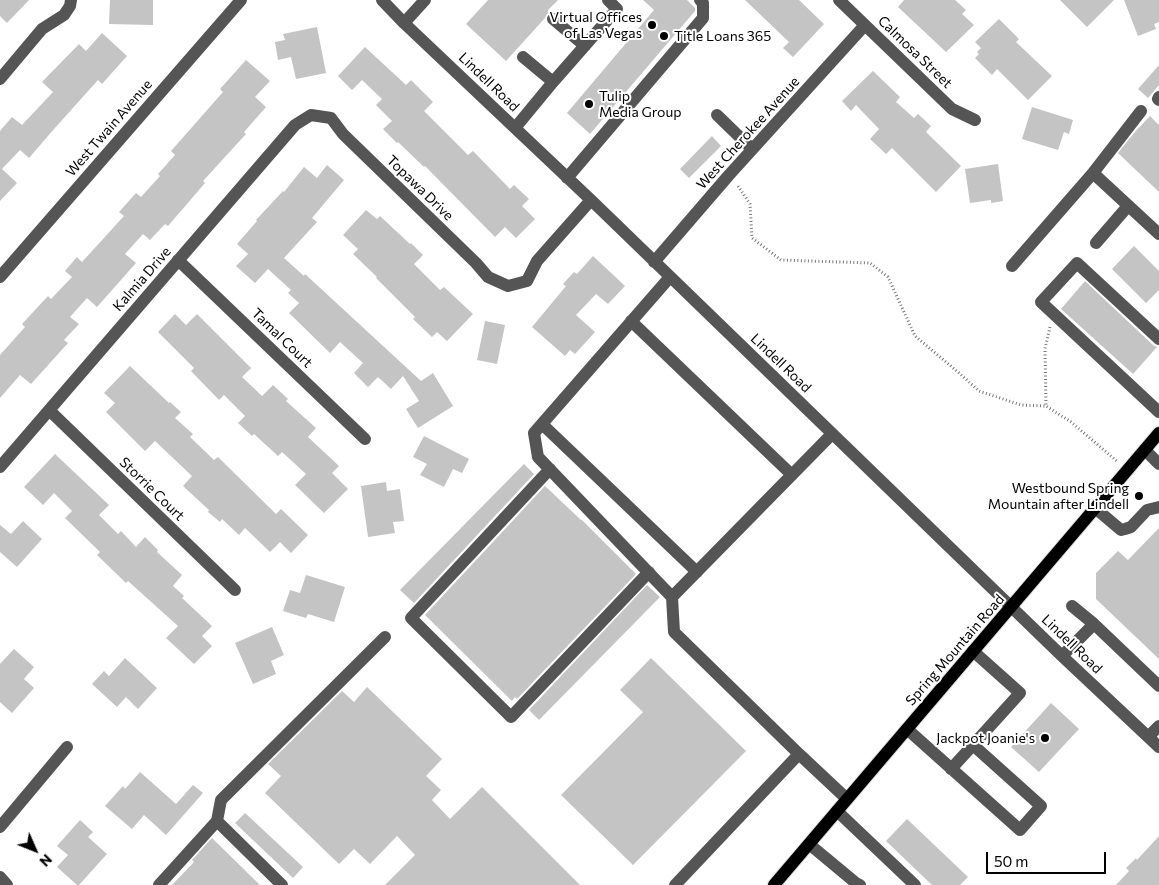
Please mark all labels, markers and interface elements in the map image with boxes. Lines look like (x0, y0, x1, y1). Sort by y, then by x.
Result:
place label: Virtual Offices of Las Vegas (550, 9, 642, 41)
street label: Calmosa Street (874, 12, 956, 92)
marker: Virtual Offices of Las Vegas (646, 19, 658, 31)
place label: Title Loans 365 (674, 28, 771, 44)
marker: Title Loans 365 (658, 30, 670, 42)
street label: Lindell Road (455, 49, 523, 115)
street label: West Cherokee Avenue (693, 73, 803, 193)
street label: West Twain Avenue (62, 76, 156, 180)
place label: Tulip Media Group (599, 88, 682, 120)
marker: Tulip Media Group (583, 98, 595, 110)
street label: Topawa Drive (383, 152, 457, 224)
street label: Kalmia Drive (109, 243, 175, 315)
street label: Tamal Court (248, 305, 316, 371)
street label: Lindell Road (747, 330, 815, 396)
street label: Storrie Court (116, 454, 188, 524)
place label: Westbound Spring Mountain after Lindell (988, 480, 1129, 512)
marker: Westbound Spring Mountain after Lindell (1133, 490, 1145, 502)
street label: Spring Mountain Road (902, 591, 1008, 709)
street label: Lindell Road (1038, 611, 1106, 677)
place label: Jackpot Joanie's (936, 730, 1035, 746)
marker: Jackpot Joanie's (1039, 732, 1051, 744)
north arrow (10, 825, 60, 875)
scale bar (989, 842, 1109, 874)
text: N (36, 851, 56, 870)
text: 50 m (994, 852, 1028, 870)

